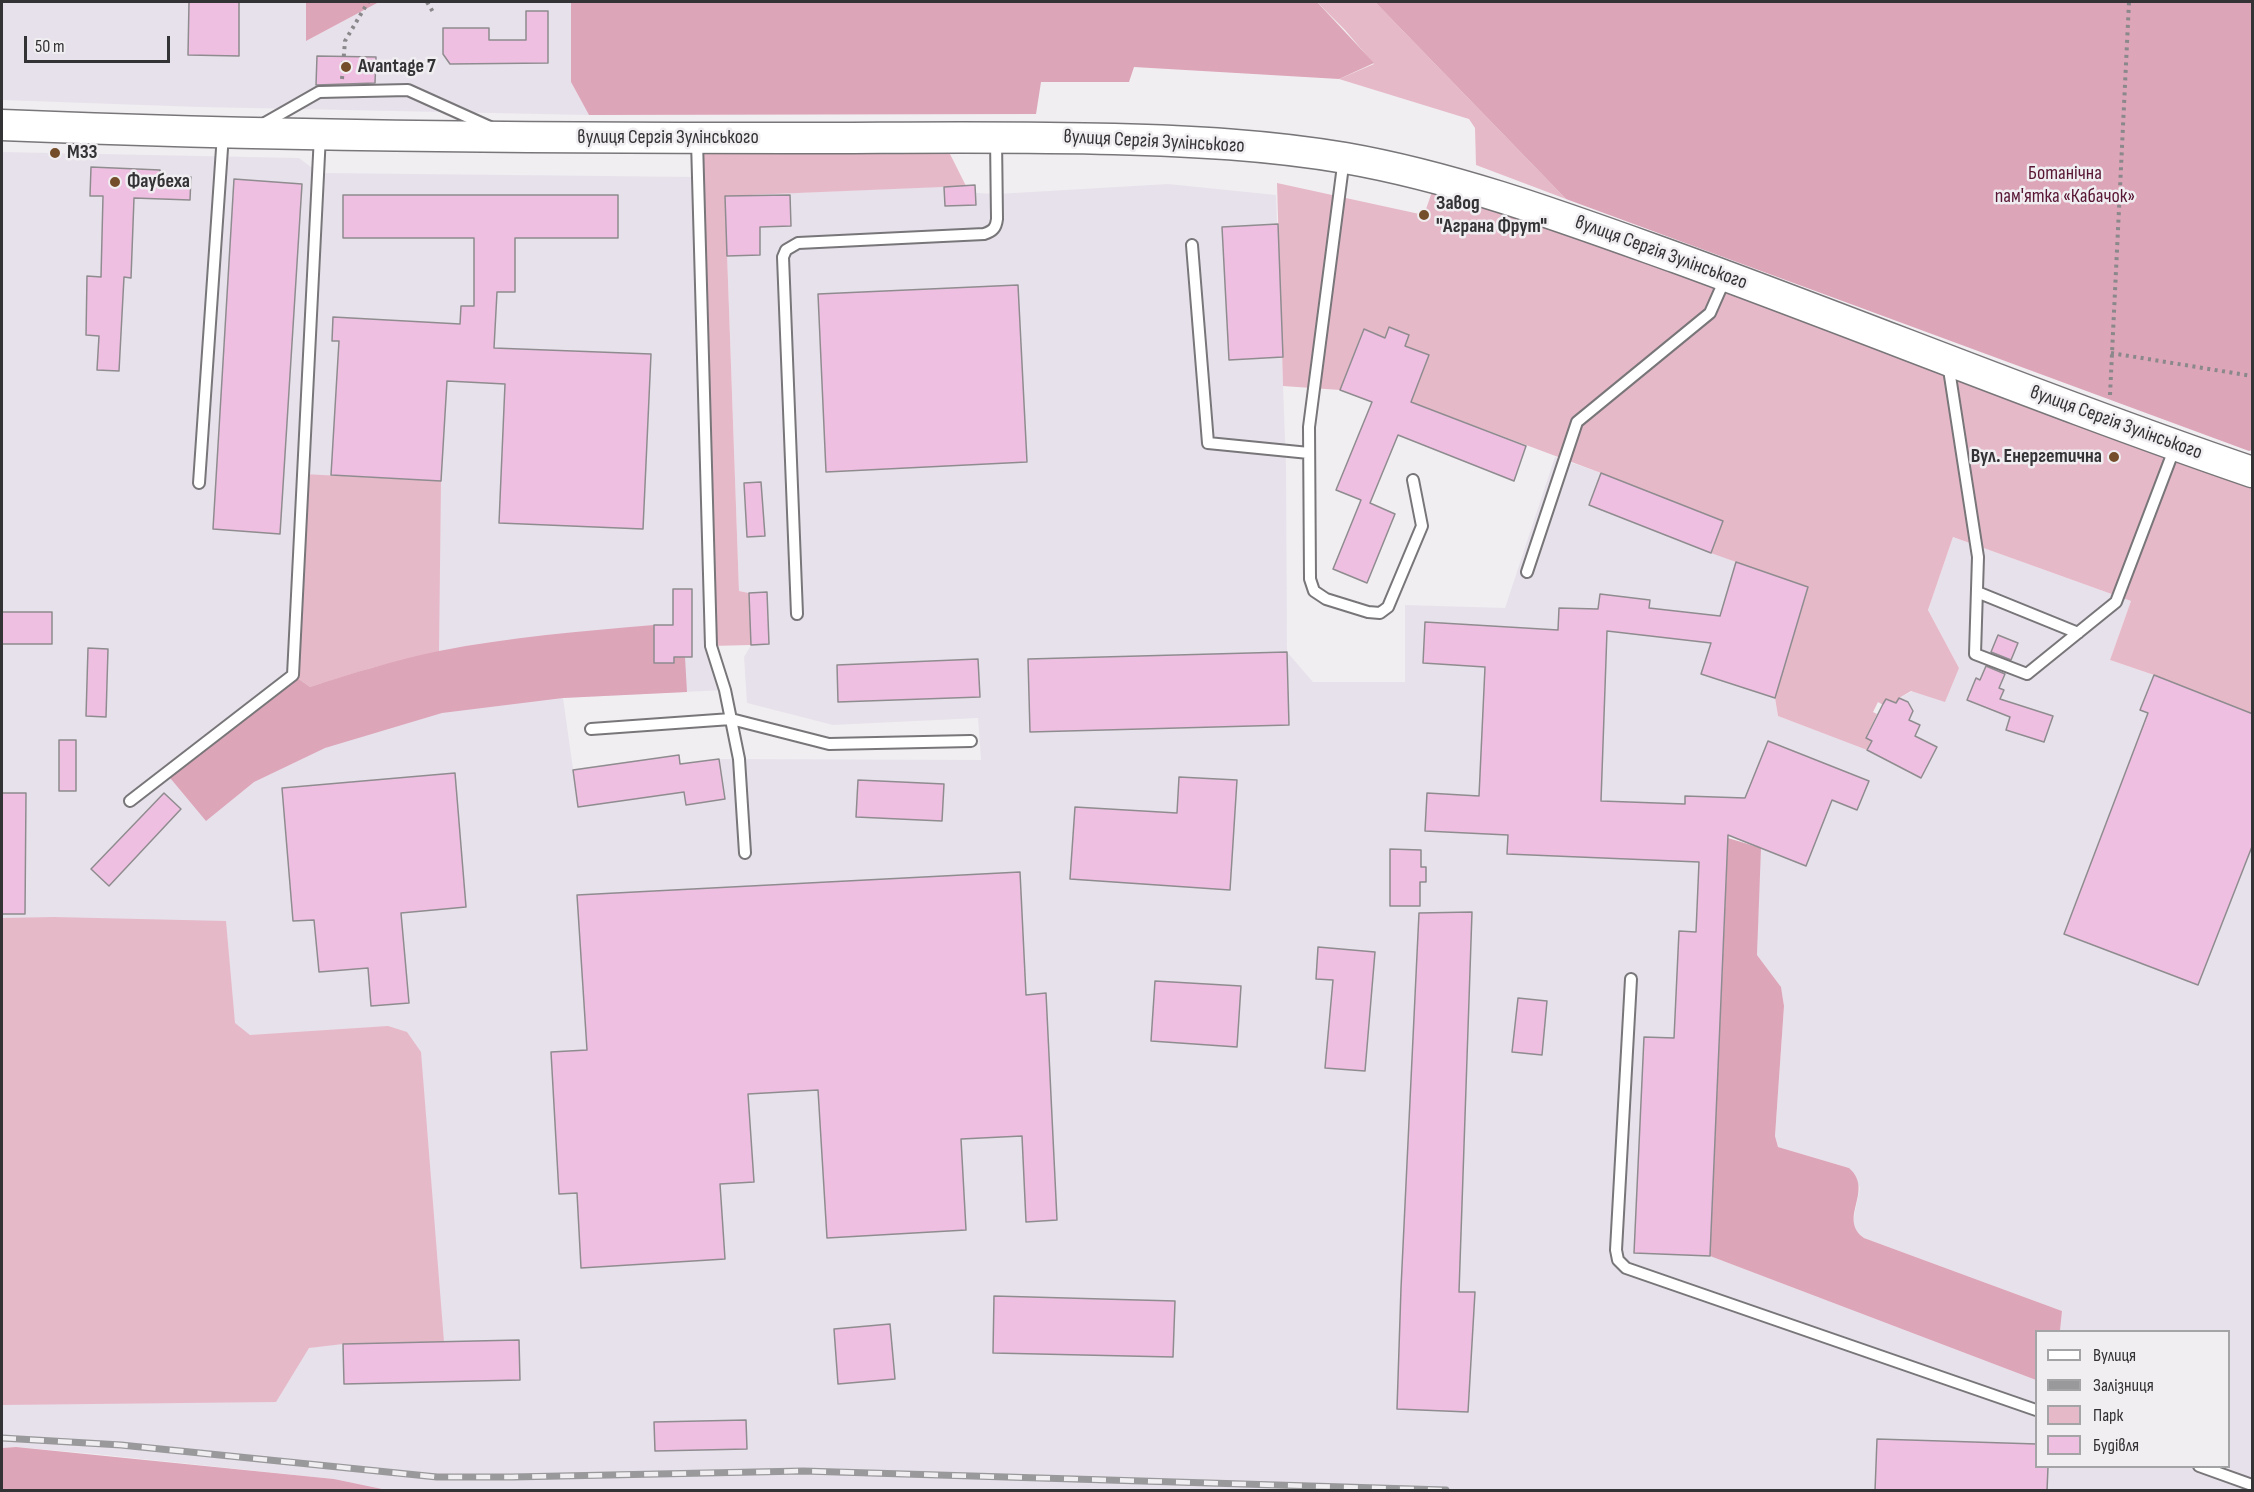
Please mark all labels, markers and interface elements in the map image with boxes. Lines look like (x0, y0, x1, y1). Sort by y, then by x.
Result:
scale bar (27, 24, 172, 62)
text: 50 m (35, 36, 65, 57)
place label: Avantage 7 (358, 55, 436, 79)
marker: Avantage 7 (339, 60, 353, 74)
street label: вулиця Сергія Зулінського (1063, 125, 1245, 159)
street label: вулиця Сергія Зулінського (577, 126, 759, 150)
place label: М33 (67, 141, 98, 165)
marker: М33 (48, 146, 62, 160)
park label: Ботанічна пам'ятка «Кабачок» (1995, 162, 2135, 209)
place label: Фаубеха (127, 170, 190, 194)
marker: Фаубеха (108, 175, 122, 189)
place label: Завод "Аграна Фрут" (1436, 192, 1547, 239)
marker: Завод "Аграна Фрут" (1417, 208, 1431, 222)
street label: вулиця Сергія Зулінського (1572, 211, 1750, 295)
street label: вулиця Сергія Зулінського (2027, 381, 2205, 465)
place label: Вул. Енергетична (1971, 445, 2102, 469)
marker: Вул. Енергетична (2107, 450, 2121, 464)
legend (2035, 1330, 2230, 1468)
text: Вулиця (2093, 1345, 2136, 1366)
text: Залізниця (2093, 1375, 2154, 1396)
text: Парк (2093, 1405, 2123, 1426)
text: Будівля (2093, 1435, 2139, 1456)

